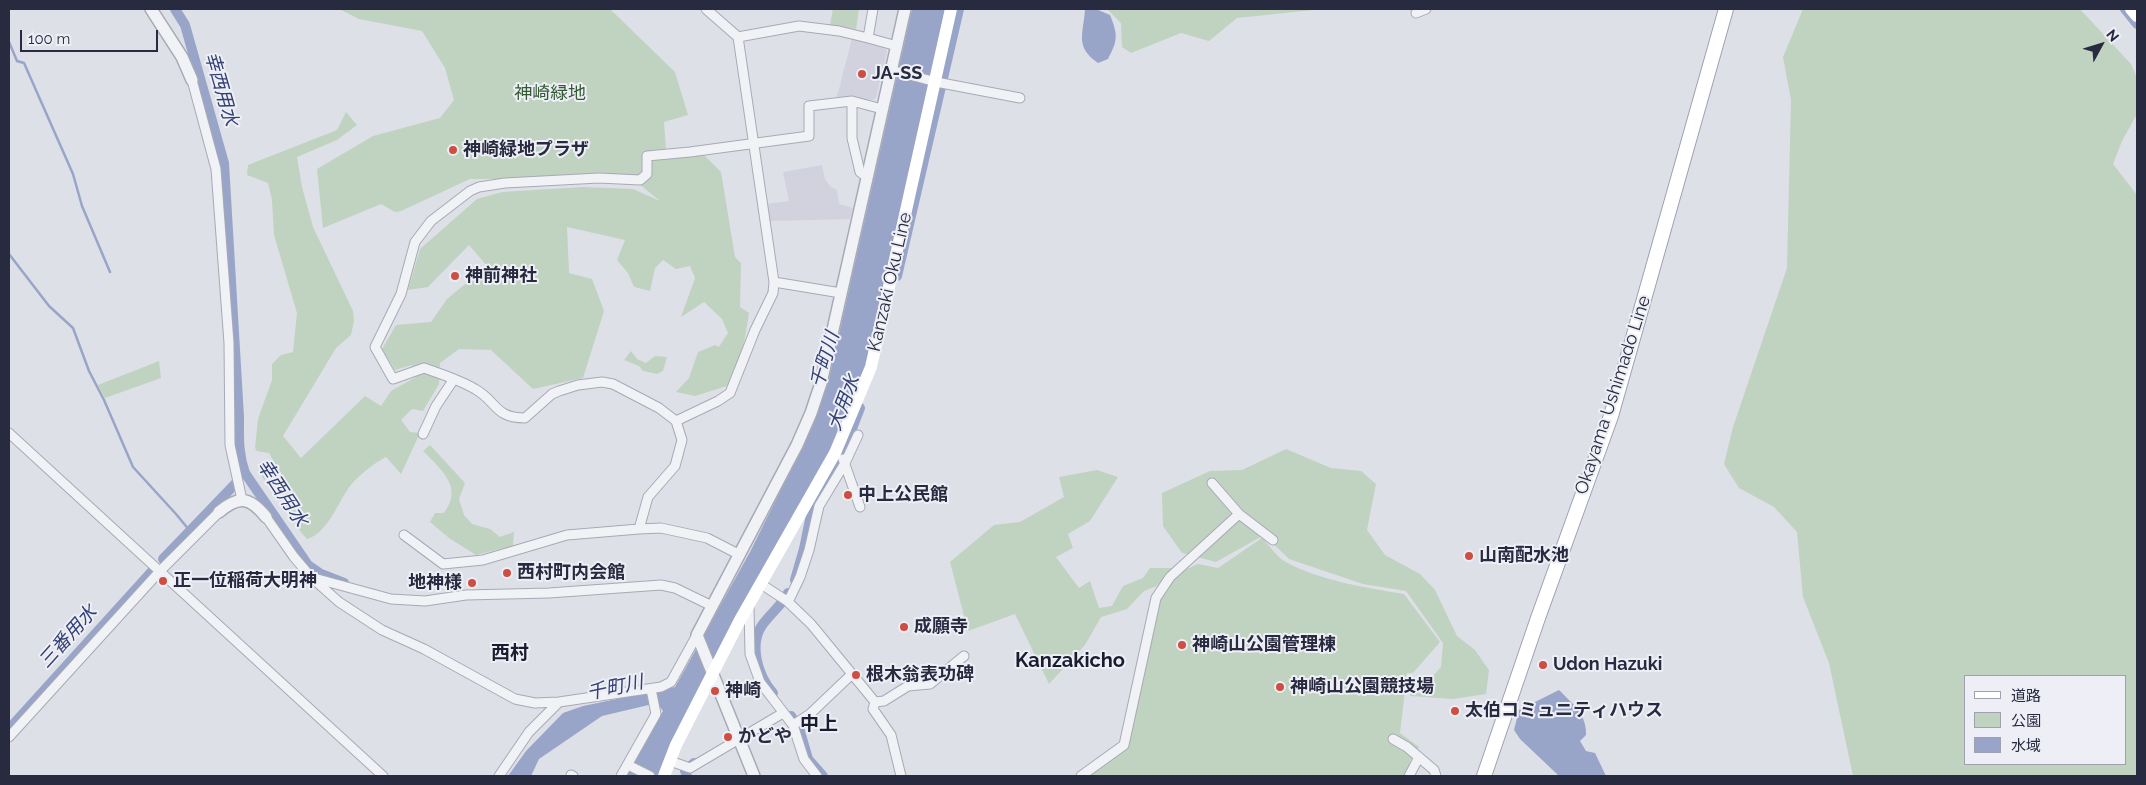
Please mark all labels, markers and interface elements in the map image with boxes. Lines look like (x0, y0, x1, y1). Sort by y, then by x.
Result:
scale bar (22, 20, 160, 52)
north arrow (2076, 20, 2126, 70)
text: N (2103, 26, 2122, 45)
text: 100 m (28, 30, 70, 48)
water label: 幸西用水 (200, 49, 242, 129)
place label: JA-SS (872, 63, 922, 85)
marker: JA-SS (856, 68, 868, 80)
park label: 神崎緑地 (514, 83, 586, 105)
place label: 神崎緑地プラザ (463, 139, 589, 161)
marker: 神崎緑地プラザ (447, 144, 459, 156)
street label: Kanzaki Oku Line (863, 210, 917, 354)
place label: 神前神社 (465, 265, 537, 287)
marker: 神前神社 (449, 270, 461, 282)
street label: Okayama Ushimado Line (1571, 293, 1655, 497)
water label: 千町川 (806, 329, 844, 391)
water label: 大用水 (823, 372, 865, 434)
water label: 幸西用水 (252, 455, 312, 531)
place label: 中上公民館 (858, 484, 948, 506)
marker: 中上公民館 (842, 489, 854, 501)
place label: 山南配水池 (1479, 545, 1569, 567)
marker: 山南配水池 (1463, 550, 1475, 562)
place label: 西村町内会館 (517, 562, 625, 584)
marker: 西村町内会館 (501, 567, 513, 579)
place label: 正一位稲荷大明神 (173, 570, 317, 592)
place label: 地神様 (408, 572, 462, 594)
marker: 正一位稲荷大明神 (157, 575, 169, 587)
marker: 地神様 (466, 577, 478, 589)
water label: 三番用水 (34, 601, 102, 673)
place label: 成願寺 (914, 616, 968, 638)
marker: 成願寺 (898, 621, 910, 633)
place label: 神崎山公園管理棟 (1192, 634, 1336, 656)
marker: 神崎山公園管理棟 (1176, 639, 1188, 651)
district label: 西村 (491, 642, 529, 664)
district label: Kanzakicho (1015, 649, 1125, 673)
place label: Udon Hazuki (1553, 654, 1662, 676)
marker: Udon Hazuki (1537, 659, 1549, 671)
place label: 根木翁表功碑 (866, 664, 974, 686)
marker: 根木翁表功碑 (850, 669, 862, 681)
water label: 千町川 (585, 671, 645, 705)
legend (1964, 675, 2126, 765)
place label: 神崎山公園競技場 (1290, 676, 1434, 698)
place label: 神崎 (725, 680, 761, 702)
marker: 神崎山公園競技場 (1274, 681, 1286, 693)
marker: 神崎 (709, 685, 721, 697)
text: 道路 (2011, 687, 2041, 705)
place label: 太伯コミュニティハウス (1465, 700, 1663, 722)
marker: 太伯コミュニティハウス (1449, 705, 1461, 717)
text: 公園 (2011, 712, 2041, 730)
district label: 中上 (800, 713, 838, 735)
place label: かどや (738, 726, 792, 748)
marker: かどや (722, 731, 734, 743)
text: 水域 (2011, 737, 2041, 755)

